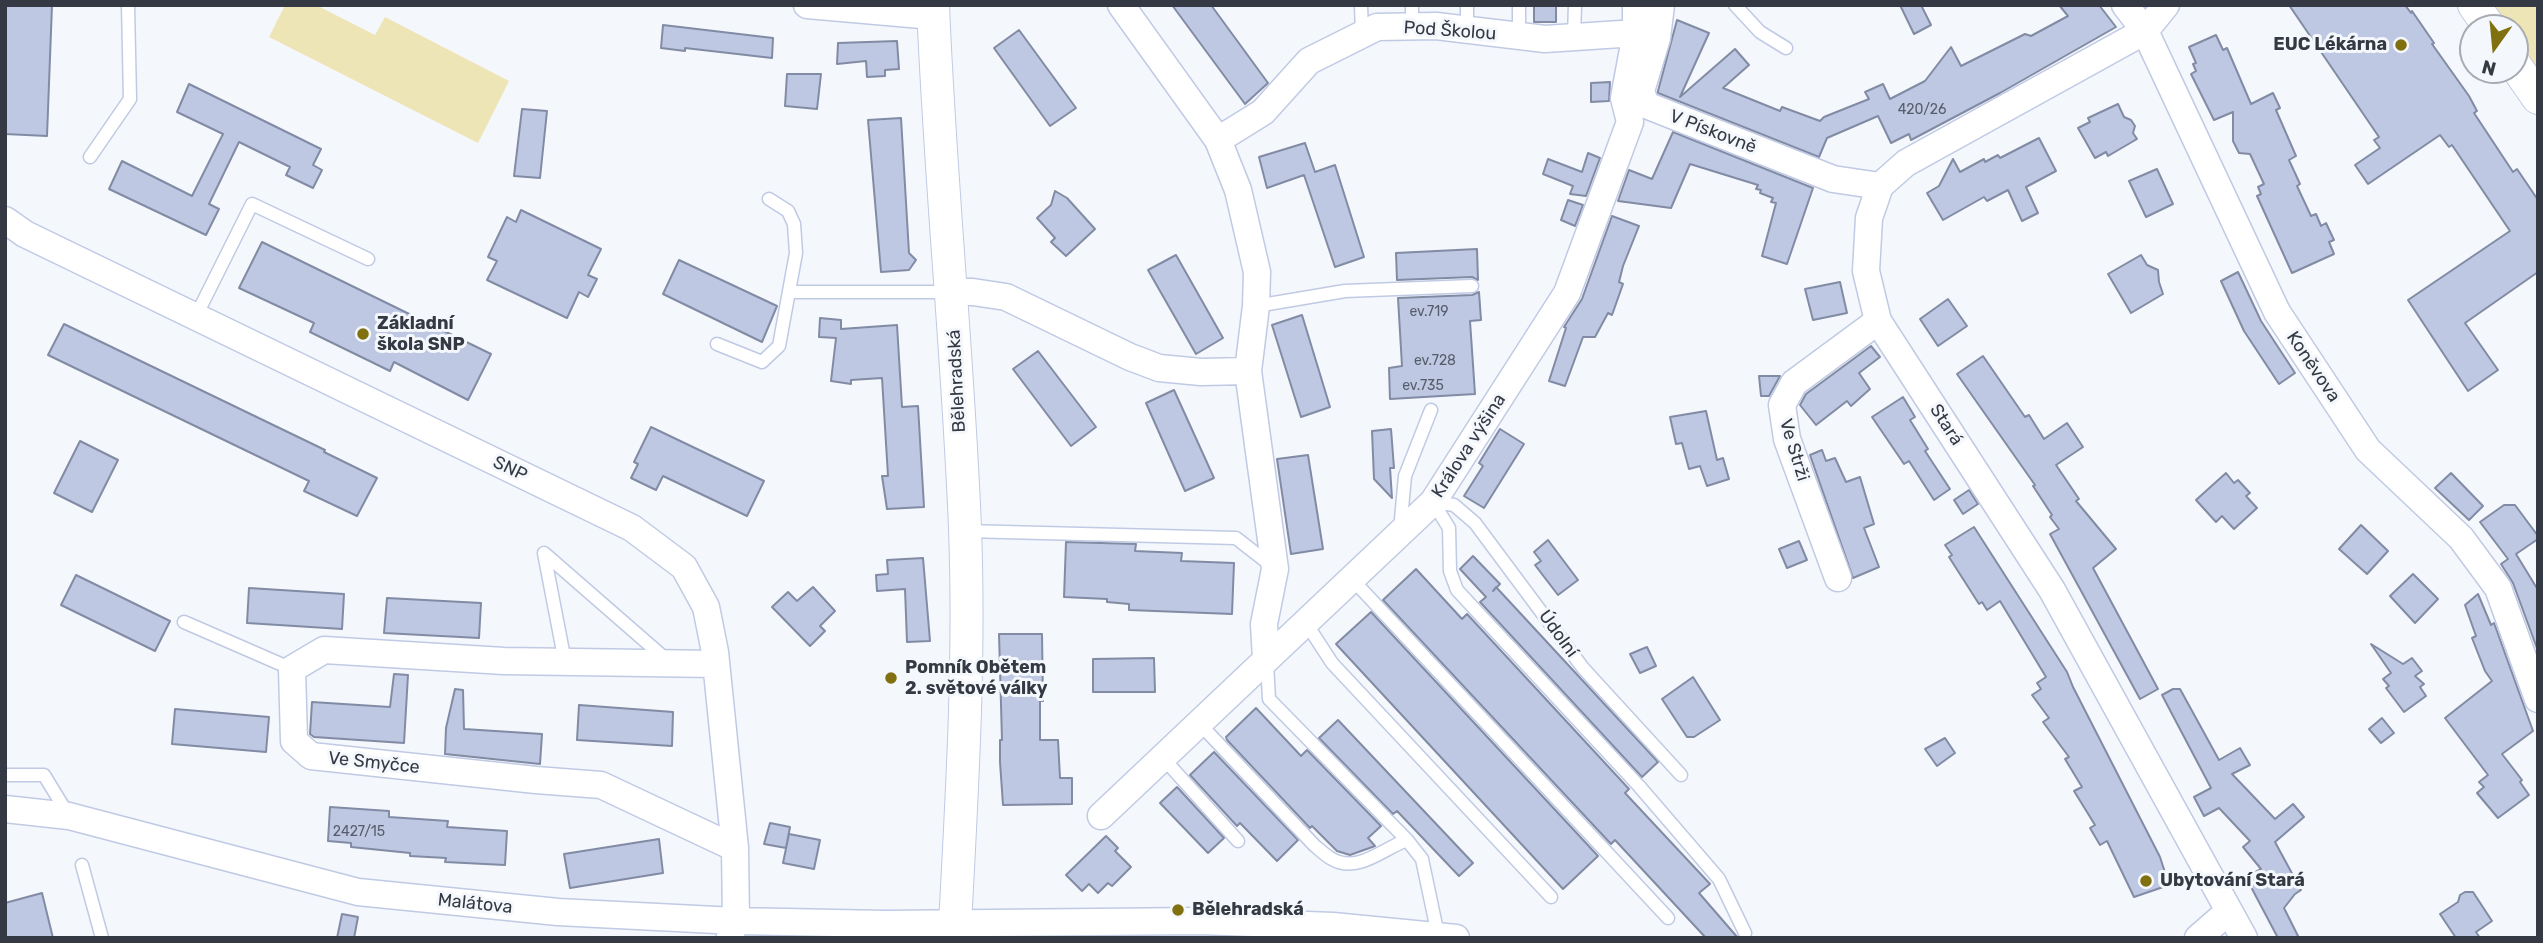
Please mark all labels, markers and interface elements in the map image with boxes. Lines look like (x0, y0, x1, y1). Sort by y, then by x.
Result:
north arrow (2459, 14, 2529, 84)
street label: Pod Školou (1403, 17, 1497, 45)
place label: EUC Lékárna (2273, 34, 2387, 56)
marker: EUC Lékárna (2393, 37, 2409, 53)
text: N (2479, 55, 2499, 81)
house number: 420/26 (1898, 102, 1946, 118)
street label: V Pískovně (1667, 106, 1759, 158)
house number: ev.719 (1409, 304, 1449, 320)
place label: Základní škola SNP (377, 313, 465, 356)
marker: Základní škola SNP (355, 326, 371, 342)
street label: Koněvova (2282, 328, 2344, 406)
street label: Bělehradská (944, 329, 970, 433)
house number: ev.728 (1414, 353, 1456, 369)
house number: ev.735 (1402, 378, 1444, 394)
street label: Králova výšina (1427, 390, 1511, 502)
street label: Stará (1925, 400, 1967, 450)
street label: Ve Strži (1774, 416, 1814, 484)
street label: SNP (489, 452, 531, 486)
street label: Údolní (1534, 606, 1582, 662)
place label: Pomník Obětem 2. světové války (905, 657, 1048, 700)
marker: Pomník Obětem 2. světové války (883, 670, 899, 686)
street label: Ve Smyčce (327, 747, 421, 779)
house number: 2427/15 (333, 824, 385, 840)
place label: Ubytování Stará (2160, 870, 2305, 892)
marker: Ubytování Stará (2138, 873, 2154, 889)
street label: Malátova (437, 889, 513, 919)
place label: Bělehradská (1192, 899, 1304, 921)
marker: Bělehradská (1170, 902, 1186, 918)

